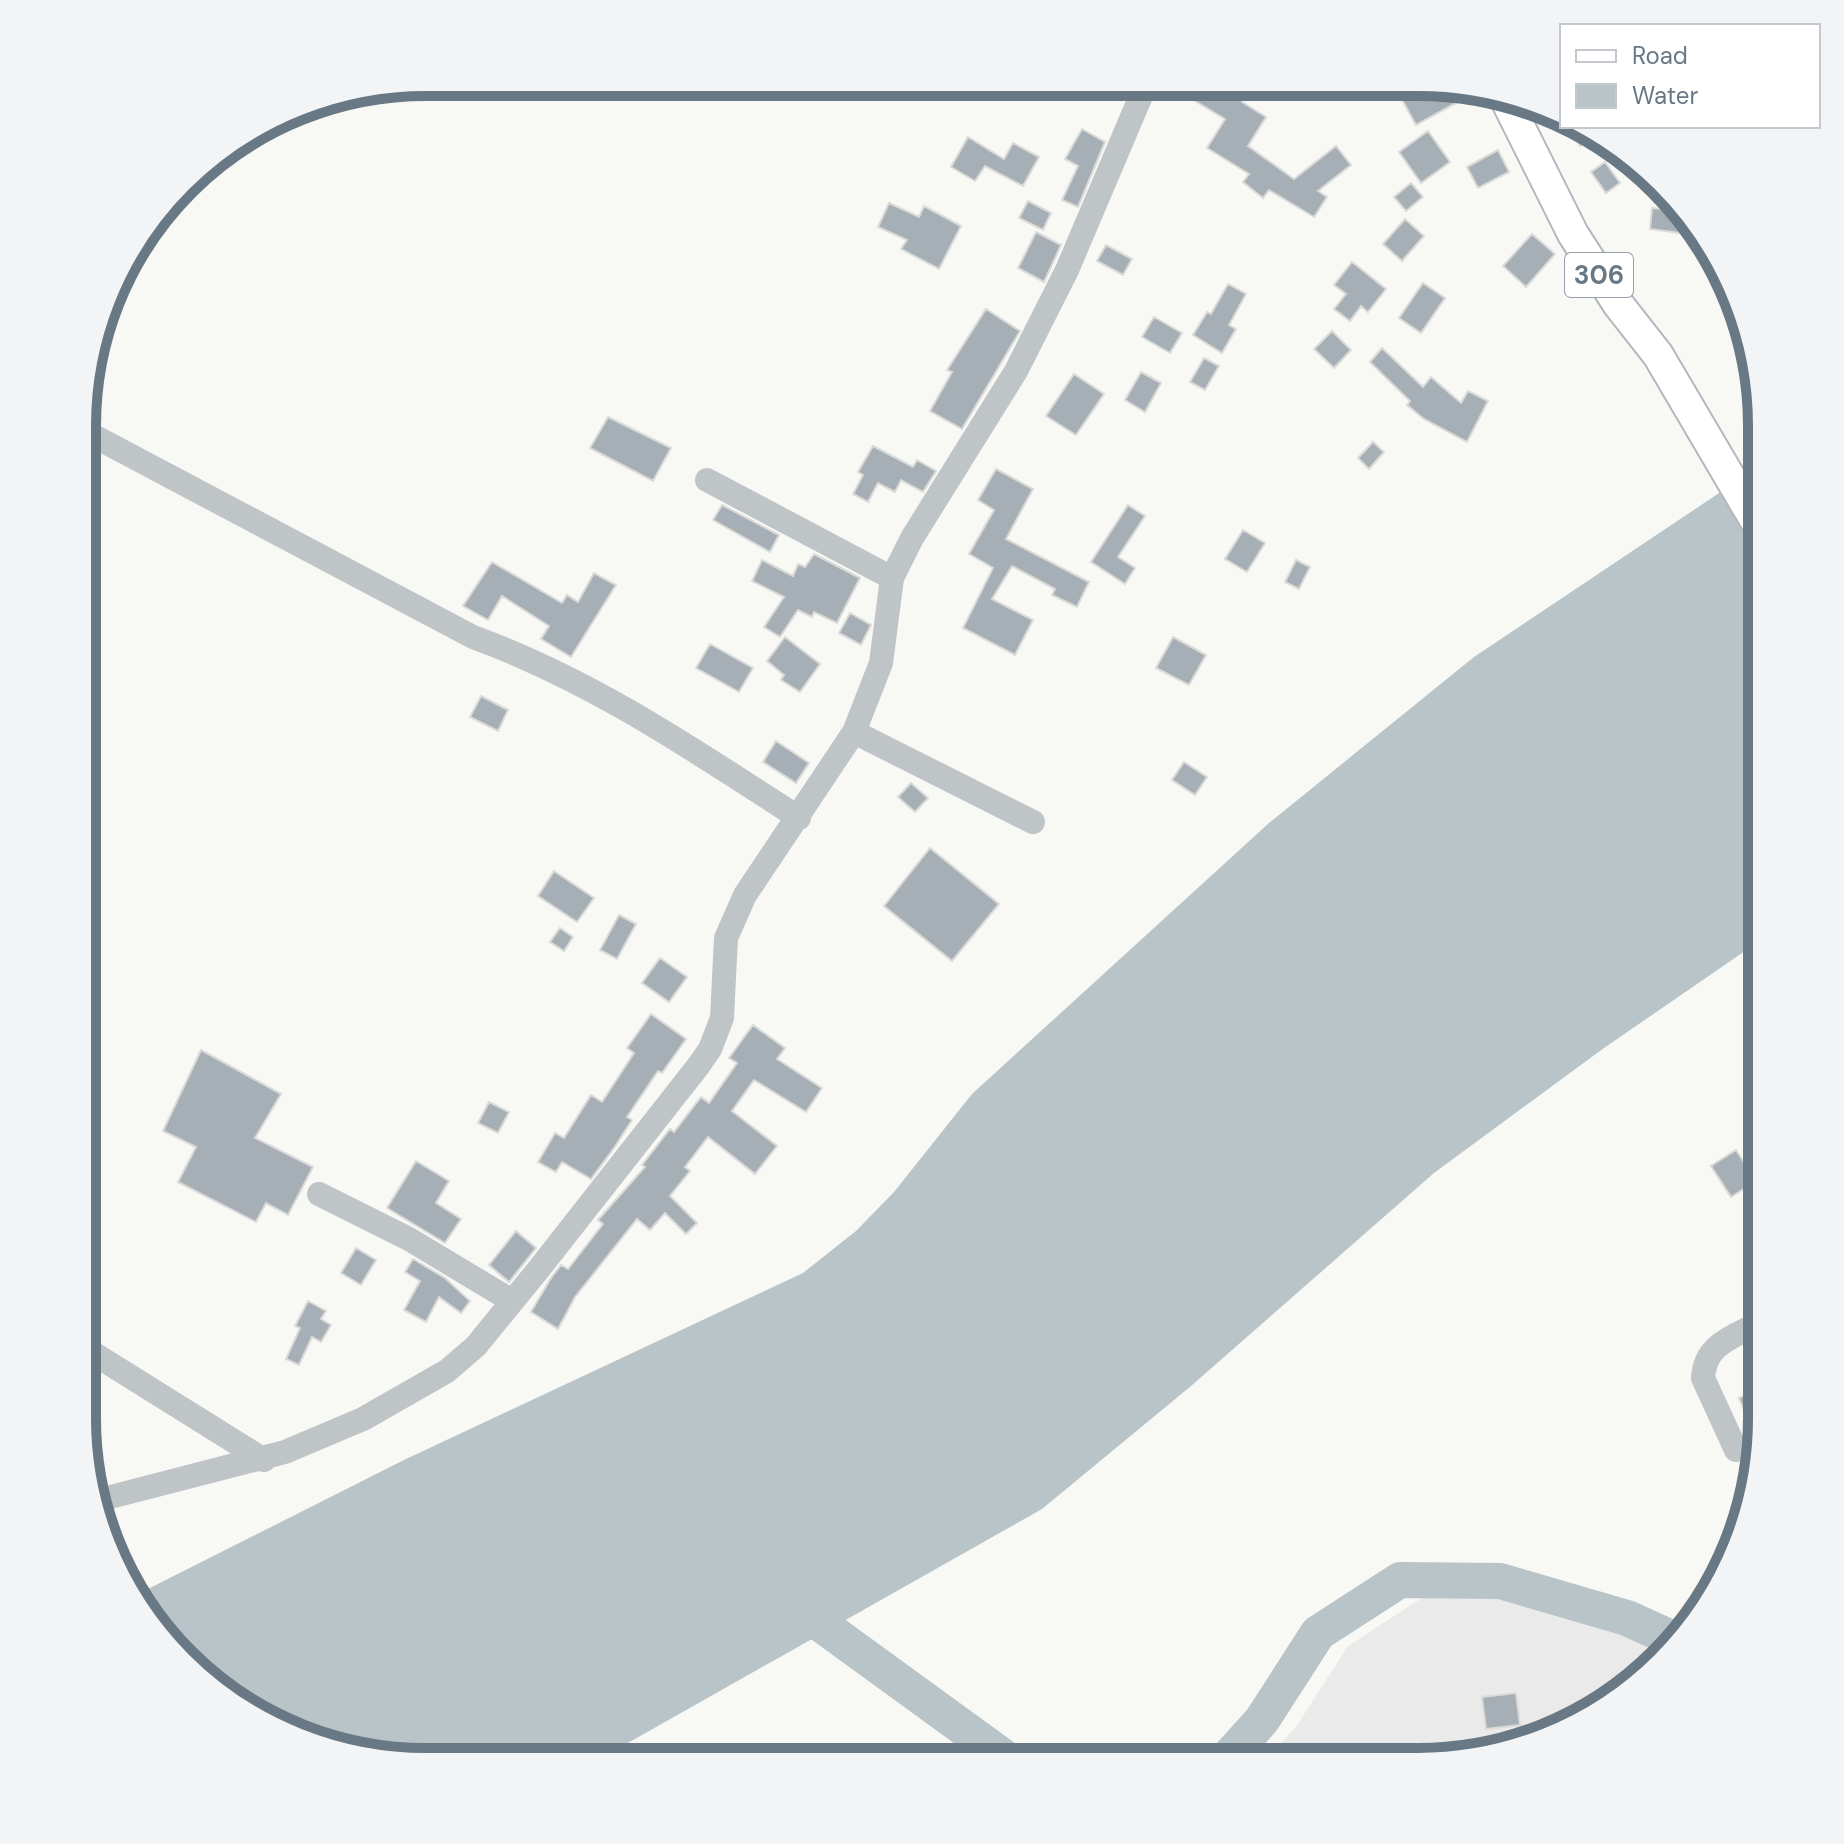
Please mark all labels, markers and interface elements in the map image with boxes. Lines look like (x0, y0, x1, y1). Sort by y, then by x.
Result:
legend (1560, 24, 1820, 128)
text: Road (1632, 40, 1688, 71)
text: Water (1632, 80, 1698, 111)
road number: 306 (1565, 253, 1633, 297)

